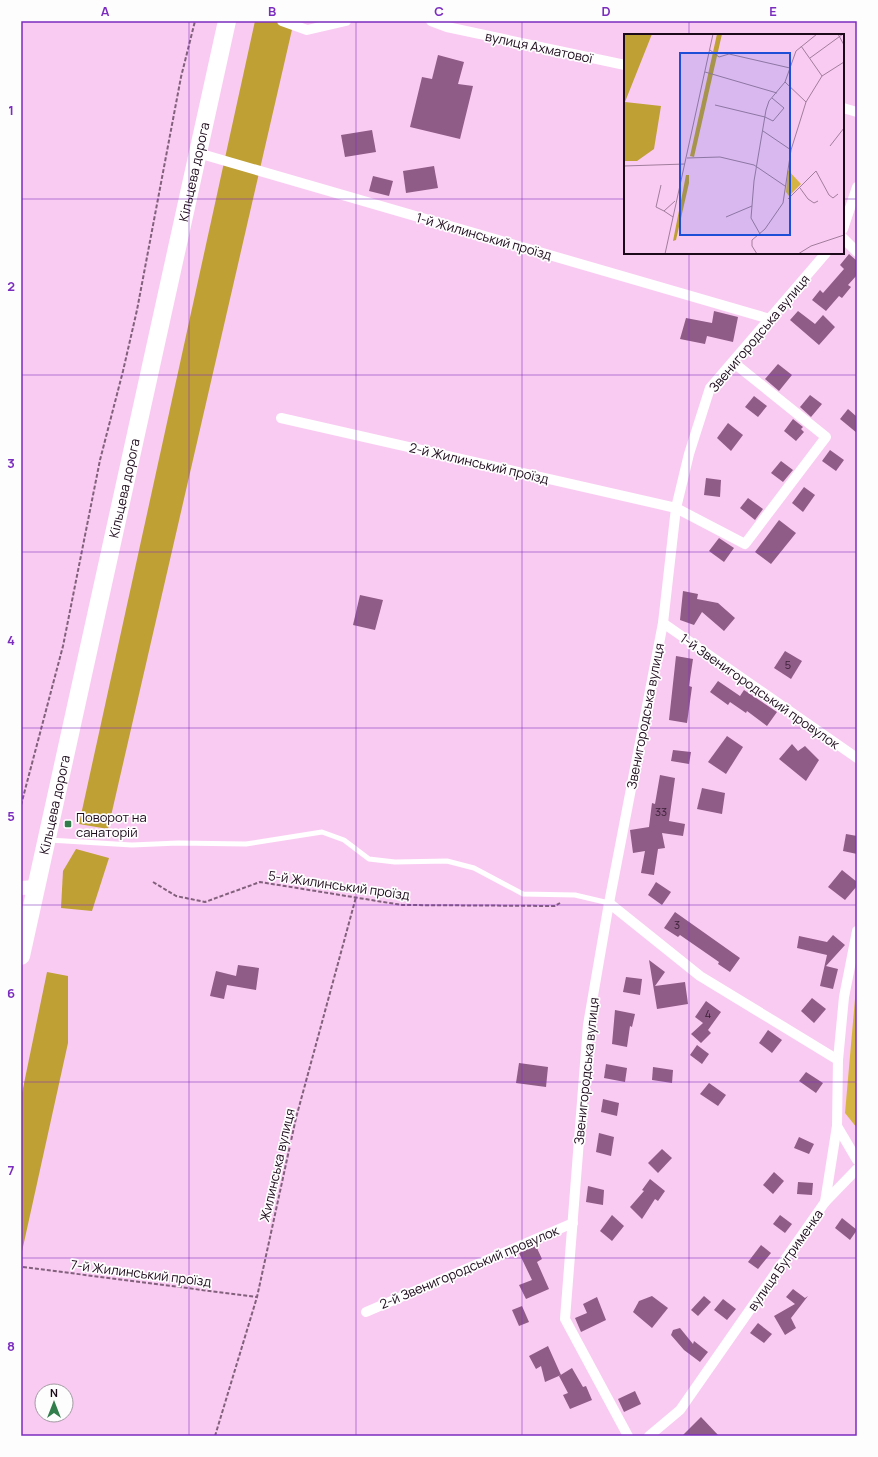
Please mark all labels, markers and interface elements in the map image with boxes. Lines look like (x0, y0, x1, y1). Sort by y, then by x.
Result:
text: A (101, 2, 110, 20)
text: B (268, 2, 276, 20)
text: C (434, 2, 444, 20)
text: D (601, 2, 611, 20)
text: E (769, 2, 777, 20)
street label: вулиця Ахматової (484, 27, 595, 67)
inset map (624, 34, 844, 254)
text: 1 (8, 101, 14, 119)
street label: Кільцева дорога (174, 120, 213, 223)
street label: 1-й Жилинський проїзд (414, 208, 554, 264)
street label: Звенигородська вулиця (704, 270, 814, 396)
text: 2 (7, 277, 15, 295)
street label: Кільцева дорога (104, 437, 144, 540)
street label: 2-й Жилинський проїзд (408, 438, 551, 488)
text: 3 (7, 454, 15, 472)
street label: 1-й Звенигородський провулок (677, 629, 844, 753)
text: 4 (7, 631, 15, 649)
street label: Звенигородська вулиця (622, 642, 668, 790)
house number: 5 (785, 657, 791, 672)
street label: Кільцева дорога (35, 753, 74, 856)
house number: 33 (655, 804, 667, 819)
text: 5 (7, 807, 15, 825)
place label: Поворот на санаторій (76, 808, 147, 841)
marker: Поворот на санаторій (63, 819, 73, 829)
street label: 5-й Жилинський проїзд (267, 866, 411, 904)
house number: 3 (674, 917, 680, 932)
text: 6 (7, 984, 15, 1002)
street label: Звенигородська вулиця (569, 996, 603, 1146)
house number: 4 (705, 1006, 711, 1021)
street label: Жилинська вулиця (255, 1107, 299, 1223)
text: 7 (8, 1161, 15, 1179)
street label: вулиця Бугрименка (743, 1206, 827, 1314)
street label: 2-й Звенигородський провулок (377, 1221, 562, 1313)
street label: 7-й Жилинський проїзд (70, 1255, 213, 1291)
text: 8 (7, 1337, 15, 1355)
north arrow (34, 1383, 74, 1423)
text: N (50, 1385, 58, 1400)

